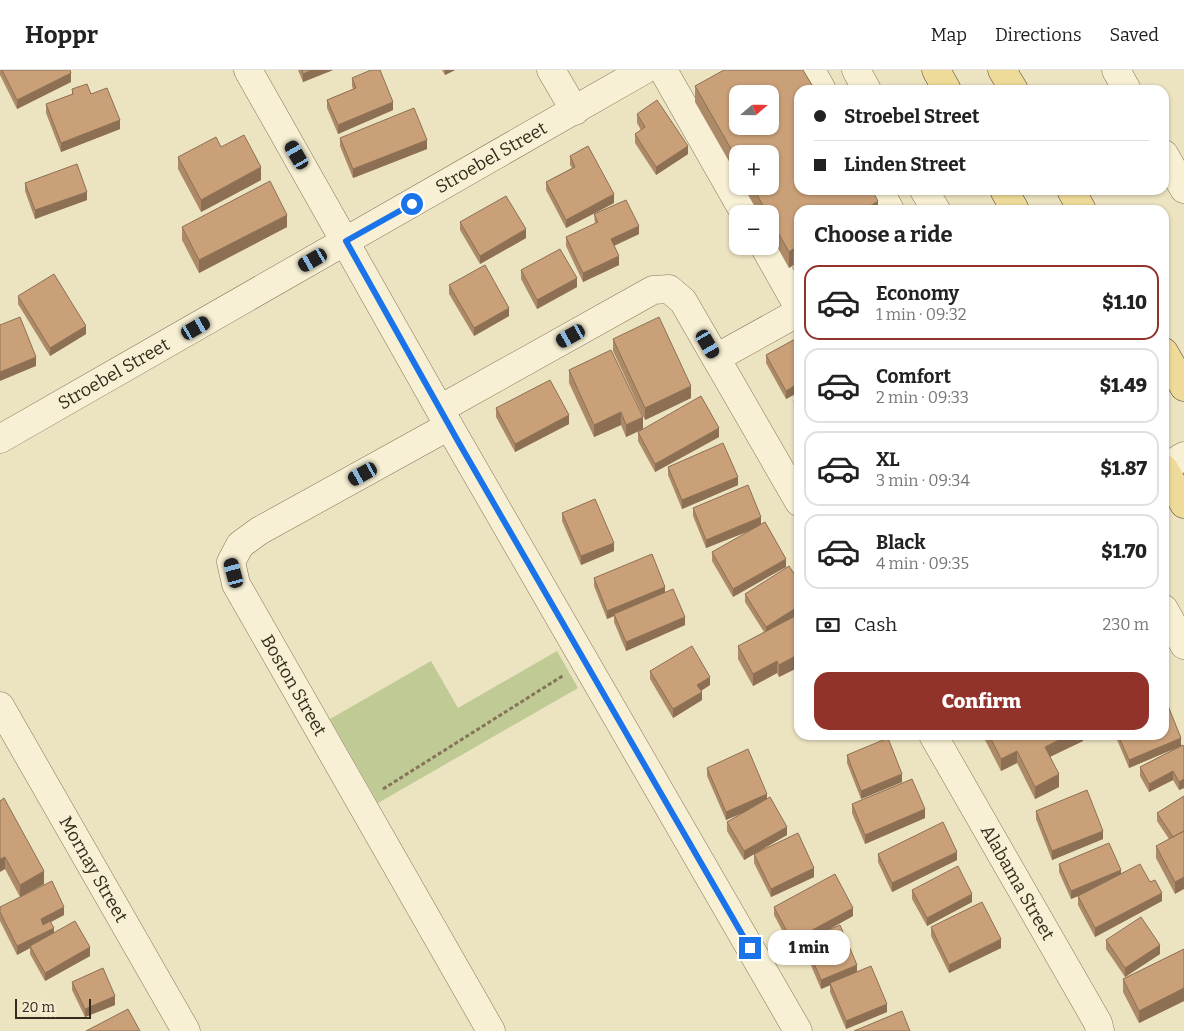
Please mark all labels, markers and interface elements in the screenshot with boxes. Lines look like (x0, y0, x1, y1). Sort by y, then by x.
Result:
text: Hoppr (25, 21, 98, 49)
text: Map (931, 24, 967, 46)
text: Directions (995, 24, 1082, 46)
text: Saved (1110, 24, 1159, 46)
north arrow (729, 85, 779, 135)
map controls (729, 85, 779, 255)
text: Stroebel Street (844, 105, 980, 128)
street label: Stroebel Street (431, 117, 551, 198)
car (283, 138, 310, 172)
button: + (729, 145, 779, 195)
text: Linden Street (844, 153, 966, 176)
route start (401, 193, 423, 215)
button: − (729, 205, 779, 255)
text: Choose a ride (814, 221, 953, 248)
car (296, 246, 329, 274)
icon: car (816, 280, 861, 325)
text: Economy (876, 282, 959, 305)
text: $1.10 (1102, 291, 1147, 314)
text: 1 min · 09:32 (876, 305, 966, 324)
car (179, 314, 212, 342)
car (554, 322, 587, 350)
car (694, 327, 721, 361)
street label: Stroebel Street (54, 333, 174, 414)
icon: car (816, 363, 861, 408)
text: Comfort (876, 365, 951, 388)
text: $1.49 (1100, 374, 1147, 397)
text: 2 min · 09:33 (876, 388, 969, 407)
icon: car (816, 446, 861, 491)
text: XL (876, 448, 900, 471)
text: $1.87 (1100, 457, 1147, 480)
car (346, 460, 379, 488)
text: 3 min · 09:34 (876, 471, 970, 490)
icon: car (816, 529, 861, 574)
text: Black (876, 531, 926, 554)
text: $1.70 (1101, 540, 1147, 563)
text: 4 min · 09:35 (876, 554, 969, 573)
car (222, 557, 245, 589)
icon: cash (814, 611, 842, 639)
text: Cash (854, 613, 897, 636)
text: 230 m (1102, 615, 1149, 634)
street label: Boston Street (256, 631, 332, 740)
button: Confirm (814, 672, 1149, 730)
street label: Mornay Street (54, 812, 133, 926)
street label: Alabama Street (976, 821, 1059, 944)
callout: 1 min (768, 930, 850, 966)
route end (739, 937, 761, 959)
text: 1 min (789, 938, 829, 957)
scale bar (15, 996, 91, 1019)
text: 20 m (22, 999, 55, 1016)

